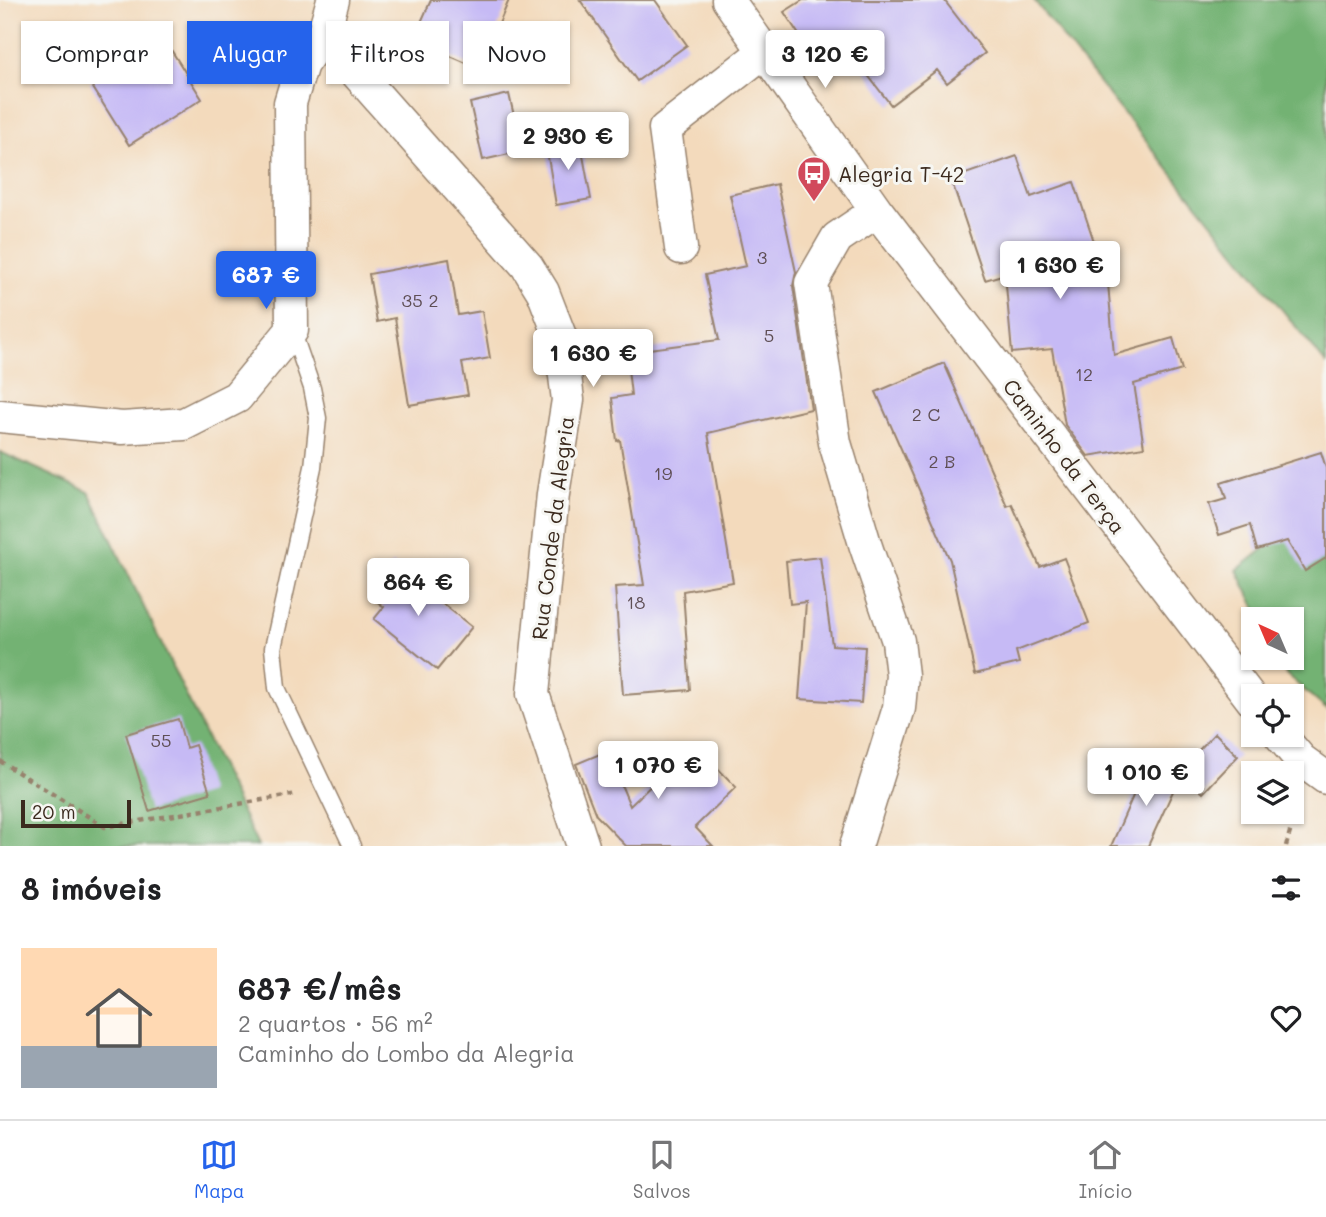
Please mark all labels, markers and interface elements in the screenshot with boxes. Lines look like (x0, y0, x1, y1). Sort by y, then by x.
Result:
chip: Comprar (21, 21, 173, 84)
chip: Alugar (187, 21, 312, 84)
chip: Filtros (326, 21, 449, 84)
chip: Novo (463, 21, 570, 84)
pin: 3 120 € (760, 31, 890, 90)
text: 3 120 € (782, 38, 868, 68)
pin: 2 930 € (503, 113, 633, 172)
text: 2 930 € (523, 120, 613, 150)
bus stop icon: Alegria T-42 (795, 154, 833, 203)
place label: Alegria T-42 (838, 160, 964, 187)
pin: 1 630 € (995, 242, 1125, 301)
house number: 3 (757, 245, 767, 269)
text: 1 630 € (1016, 249, 1104, 279)
pin: 687 € (217, 252, 315, 311)
text: 687 € (232, 259, 300, 289)
house number: 35 2 (402, 288, 438, 312)
house number: 5 (764, 323, 774, 347)
pin: 1 630 € (528, 330, 658, 389)
text: 1 630 € (549, 337, 637, 367)
house number: 12 (1075, 362, 1093, 386)
street label: Caminho da Terça (998, 373, 1132, 539)
house number: 2 C (912, 402, 940, 426)
street label: Rua Conde da Alegria (525, 415, 579, 641)
house number: 2 B (929, 449, 955, 473)
house number: 19 (654, 461, 673, 485)
pin: 864 € (369, 558, 467, 618)
text: 864 € (383, 566, 453, 596)
house number: 18 (627, 590, 646, 614)
north arrow (1241, 607, 1304, 670)
map controls (1241, 607, 1304, 824)
button: locate (1241, 684, 1304, 747)
house number: 55 (151, 728, 172, 752)
pin: 1 070 € (593, 742, 723, 801)
pin: 1 010 € (1081, 748, 1211, 808)
text: 1 070 € (614, 749, 702, 779)
text: 1 010 € (1103, 756, 1189, 786)
button: layers (1241, 761, 1304, 824)
scale bar (21, 797, 131, 829)
text: 20 m (32, 799, 76, 824)
text: 8 imóveis (21, 868, 162, 908)
icon: filters (1267, 869, 1305, 907)
text: 687 €/mês (238, 968, 402, 1008)
icon: home (77, 976, 161, 1060)
icon: heart (1267, 999, 1305, 1037)
text: 2 quartos · 56 m² (238, 1008, 433, 1038)
text: Caminho do Lombo da Alegria (238, 1038, 575, 1068)
tab: Mapa (194, 1136, 245, 1203)
tab: Salvos (633, 1136, 691, 1203)
tab: Início (1079, 1136, 1132, 1203)

